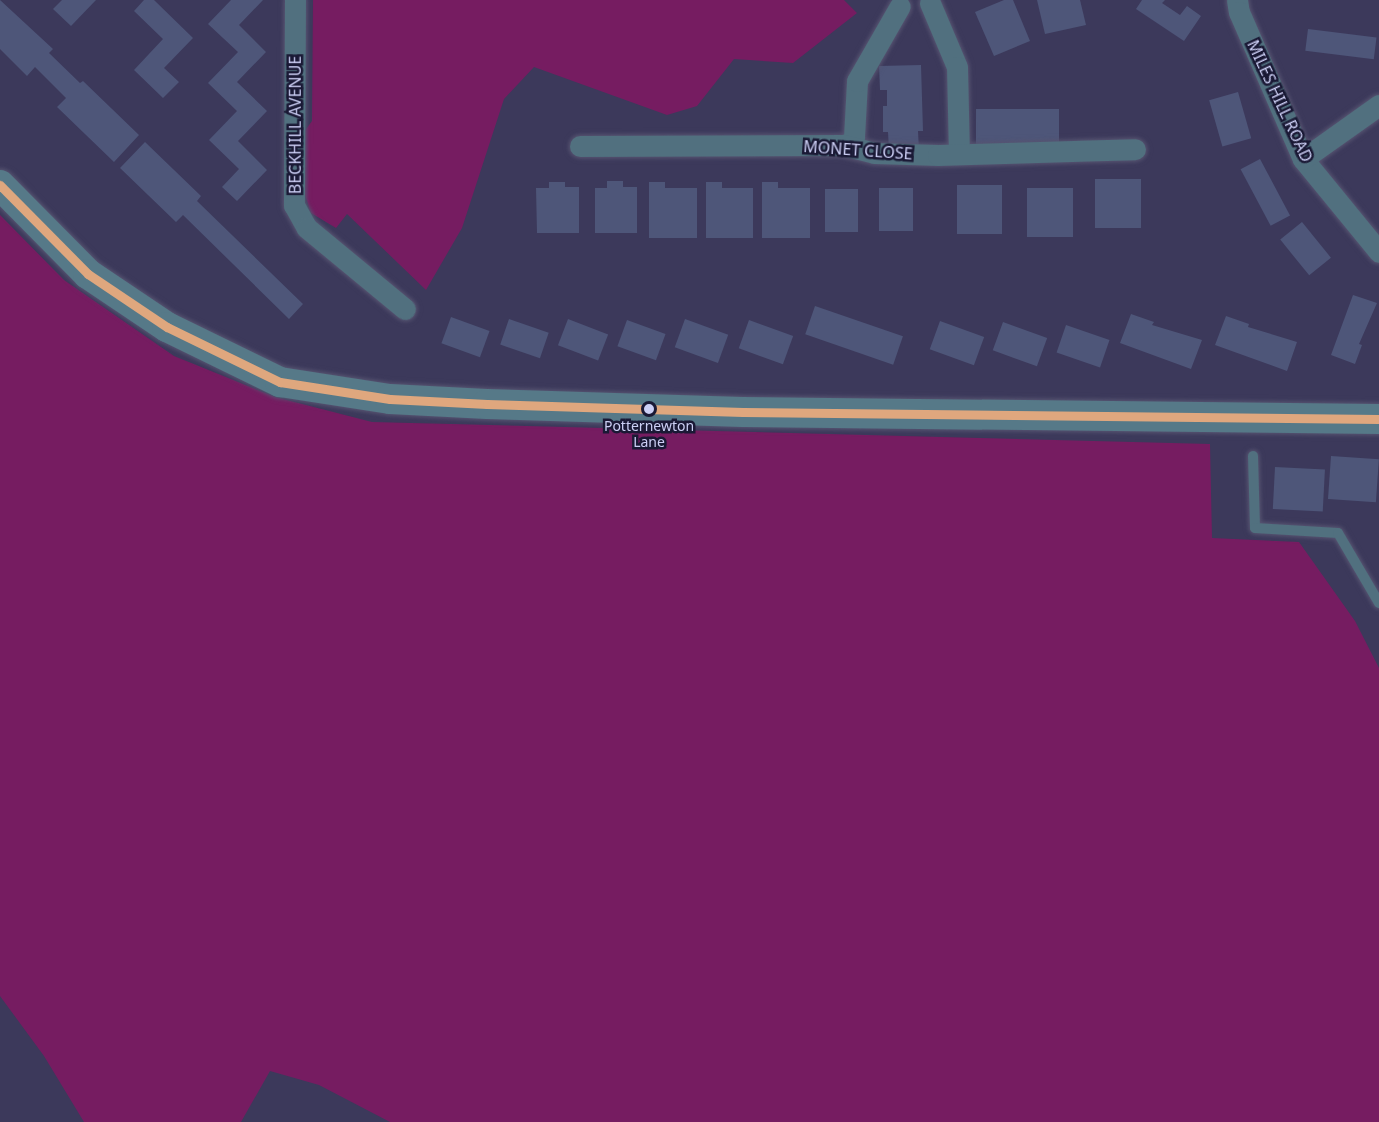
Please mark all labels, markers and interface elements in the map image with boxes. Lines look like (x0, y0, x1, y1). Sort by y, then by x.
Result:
street label: MILES HILL ROAD (1243, 37, 1317, 165)
street label: BECKHILL AVENUE (285, 56, 305, 194)
street label: MONET CLOSE (803, 137, 913, 163)
marker: Potternewton Lane (643, 403, 655, 415)
place label: Potternewton Lane (604, 418, 694, 450)

